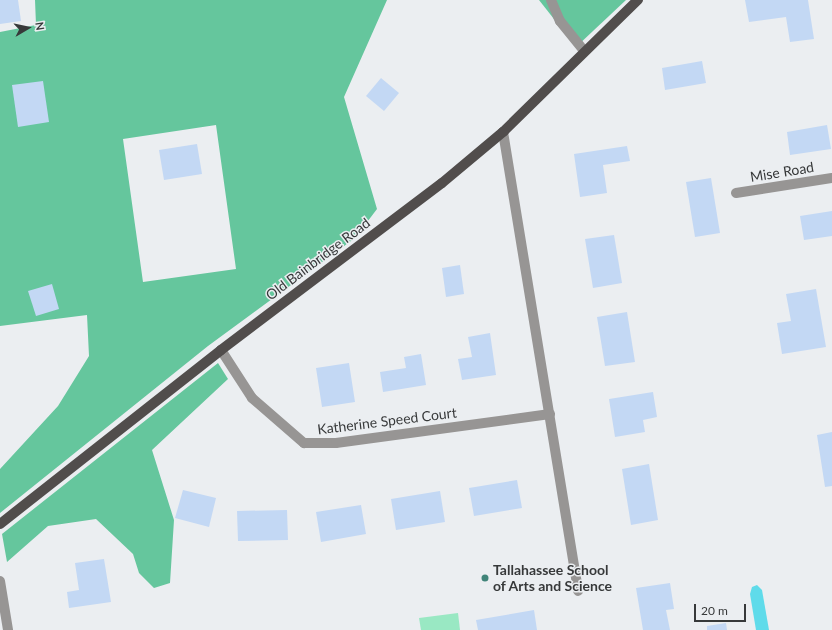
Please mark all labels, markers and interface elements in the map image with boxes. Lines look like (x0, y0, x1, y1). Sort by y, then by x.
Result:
north arrow (8, 8, 48, 48)
text: N (33, 21, 47, 31)
street label: Mise Road (749, 159, 815, 185)
street label: Old Bainbridge Road (263, 214, 373, 304)
street label: Katherine Speed Court (316, 404, 458, 438)
place label: Tallahassee School of Arts and Science (493, 562, 613, 594)
marker: Tallahassee School of Arts and Science (480, 573, 490, 583)
scale bar (696, 596, 748, 622)
text: 20 m (701, 603, 728, 618)

